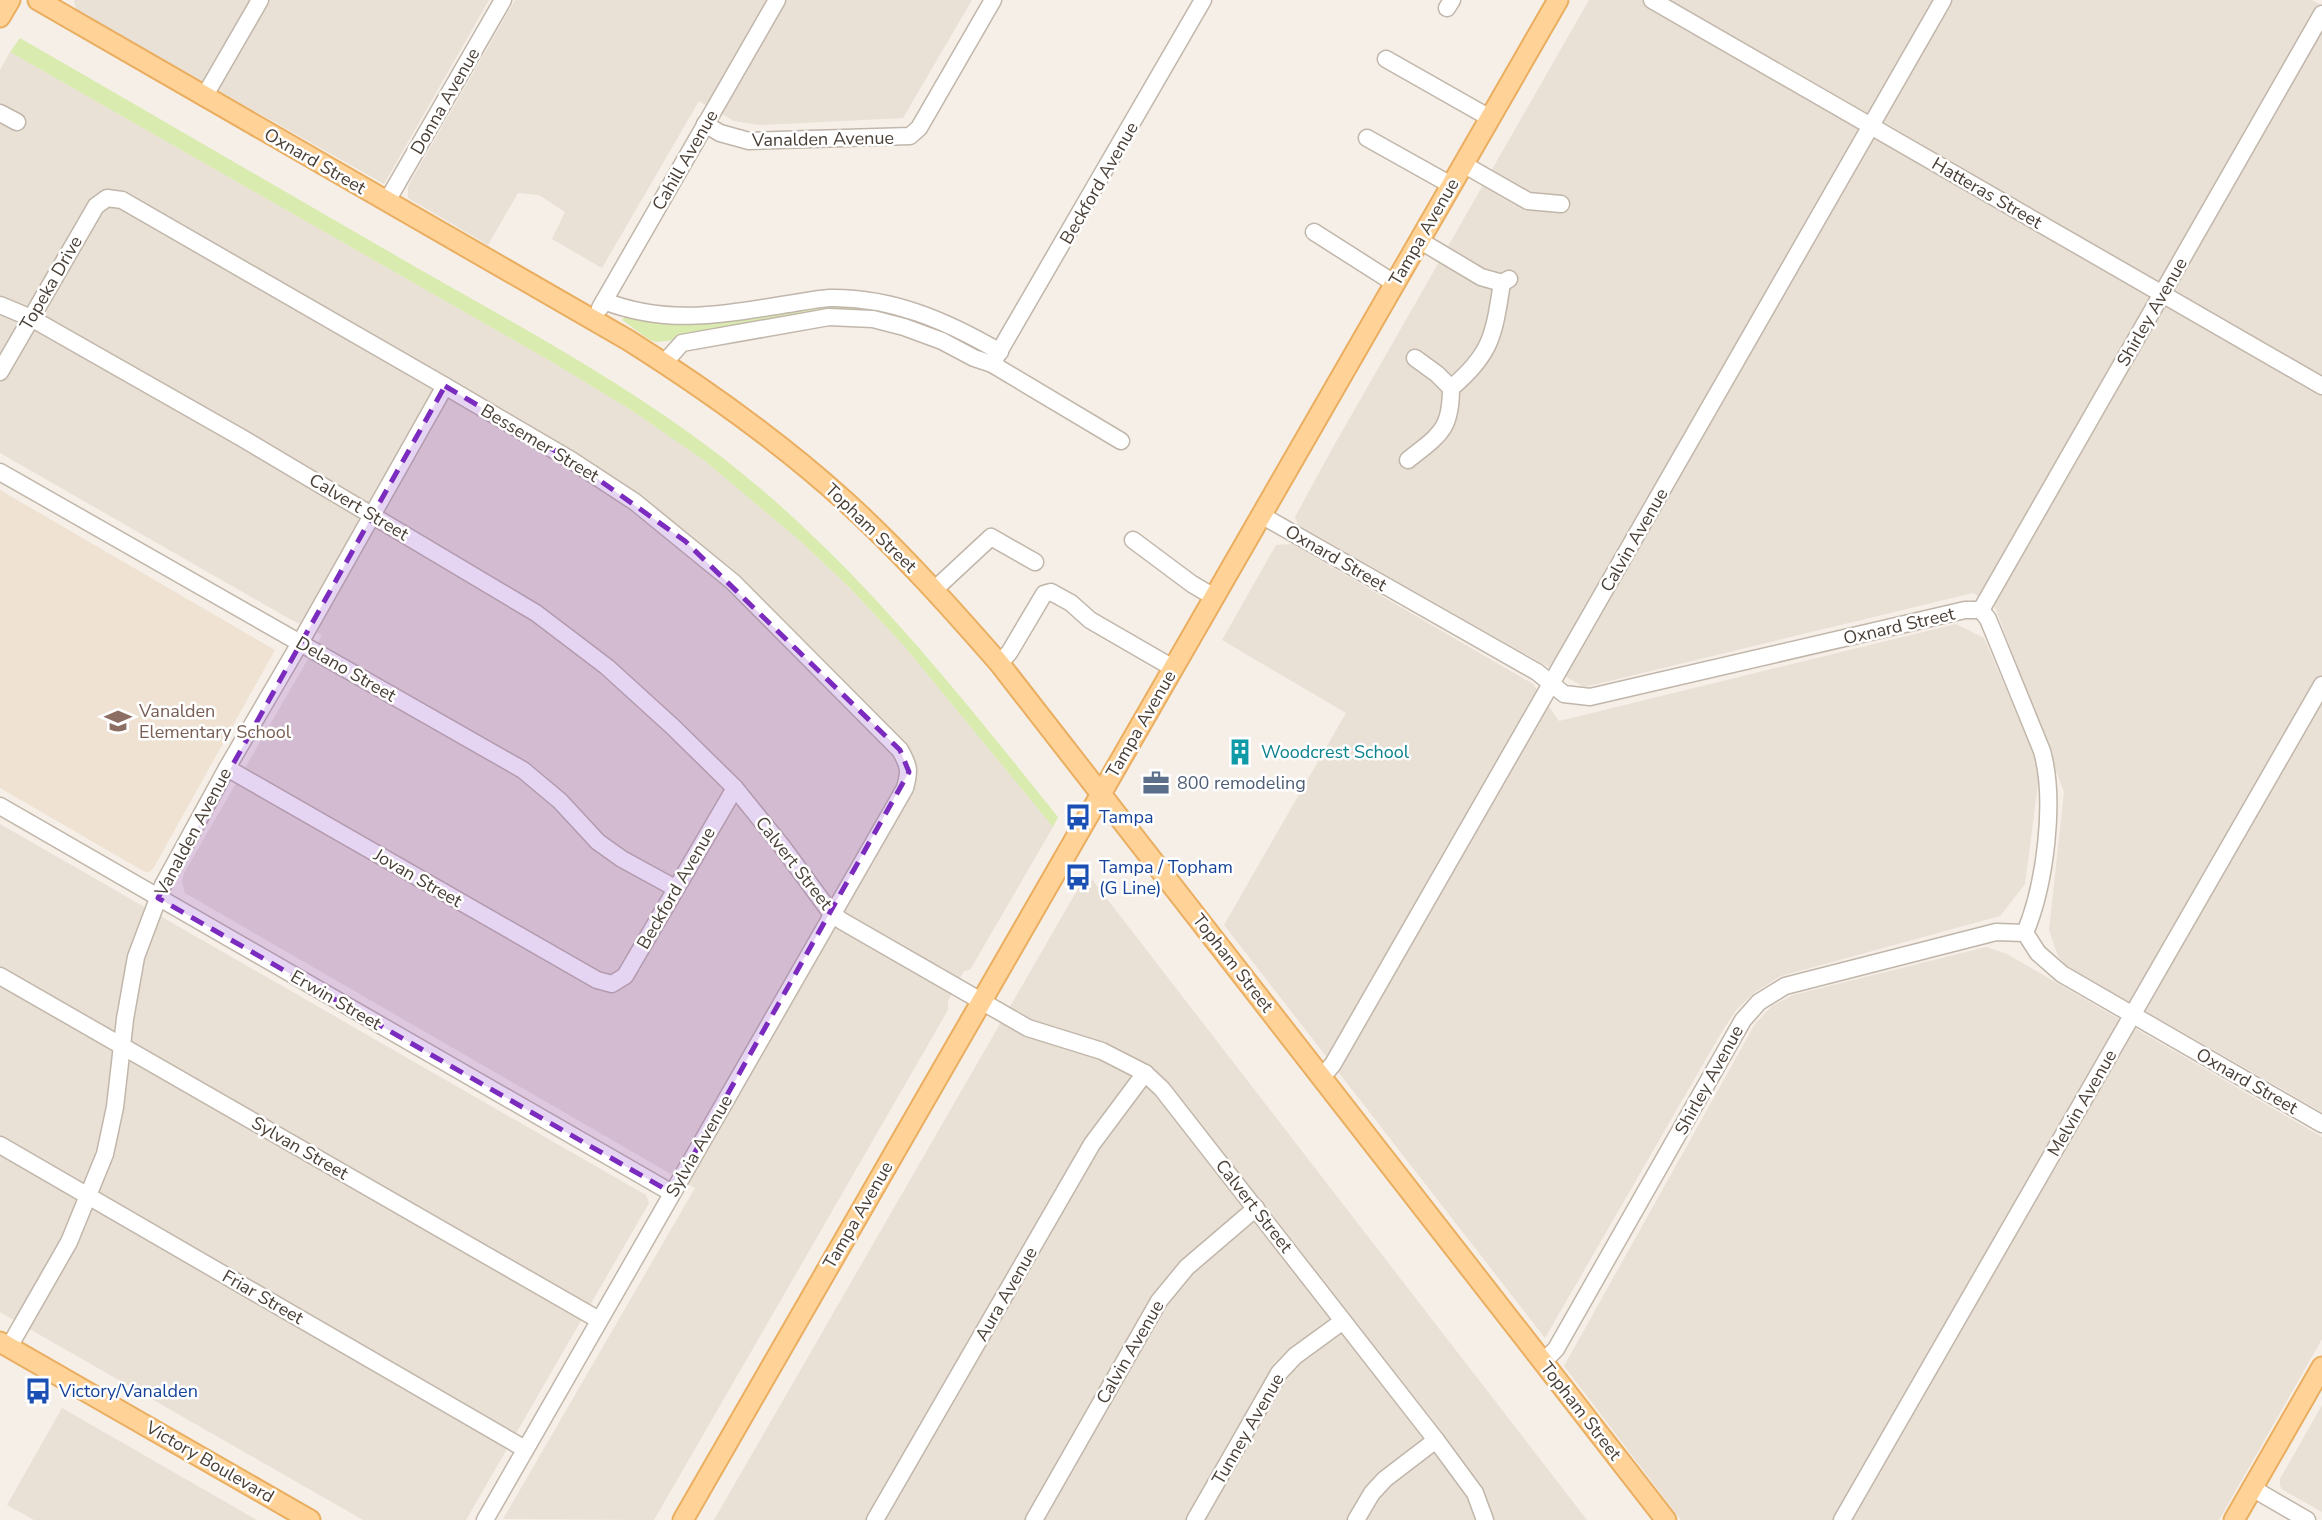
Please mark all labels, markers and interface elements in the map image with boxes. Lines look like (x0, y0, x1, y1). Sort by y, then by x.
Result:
street label: Donna Avenue (405, 43, 485, 159)
street label: Cahill Avenue (647, 105, 723, 215)
street label: Beckford Avenue (1054, 117, 1144, 249)
street label: Oxnard Street (260, 122, 371, 200)
street label: Vanalden Avenue (751, 126, 894, 152)
street label: Hatteras Street (1928, 152, 2047, 235)
street label: Tampa Avenue (1384, 174, 1464, 290)
street label: Topeka Drive (14, 231, 88, 335)
street label: Shirley Avenue (2111, 253, 2193, 371)
street label: Bessemer Street (476, 398, 604, 488)
street label: Calvert Street (305, 468, 414, 547)
street label: Topham Street (820, 478, 923, 578)
street label: Calvin Avenue (1595, 484, 1673, 596)
street label: Oxnard Street (1281, 519, 1392, 597)
street label: Oxnard Street (1841, 601, 1958, 650)
street label: Delano Street (292, 631, 401, 708)
street label: Tampa Avenue (1101, 666, 1181, 782)
place label: Vanalden Elementary School (138, 699, 292, 744)
school or university icon: Vanalden Elementary School (103, 706, 133, 736)
building icon: Woodcrest School (1225, 737, 1255, 767)
place label: Woodcrest School (1261, 740, 1410, 764)
street label: Vanalden Avenue (149, 764, 237, 901)
office icon: 800 remodeling (1141, 768, 1171, 798)
place label: 800 remodeling (1177, 771, 1306, 795)
bus stop icon: Tampa (1063, 802, 1093, 832)
place label: Tampa (1099, 805, 1153, 829)
street label: Calvert Street (750, 811, 838, 915)
street label: Beckford Avenue (631, 822, 721, 954)
street label: Jovan Street (369, 843, 467, 913)
place label: Tampa / Topham (G Line) (1099, 855, 1233, 900)
bus stop icon: Tampa / Topham (G Line) (1063, 862, 1093, 892)
street label: Topham Street (1187, 909, 1279, 1018)
street label: Erwin Street (286, 964, 386, 1036)
street label: Shirley Avenue (1669, 1021, 1749, 1139)
street label: Oxnard Street (2192, 1042, 2303, 1120)
street label: Melvin Avenue (2042, 1045, 2122, 1161)
street label: Sylvia Avenue (660, 1091, 738, 1201)
street label: Sylvan Street (247, 1111, 353, 1186)
street label: Calvert Street (1210, 1154, 1298, 1258)
street label: Tampa Avenue (818, 1157, 898, 1273)
street label: Aura Avenue (969, 1243, 1043, 1345)
street label: Friar Street (218, 1264, 309, 1330)
street label: Calvin Avenue (1091, 1296, 1169, 1408)
street label: Topham Street (1535, 1357, 1627, 1466)
street label: Tunney Avenue (1206, 1369, 1290, 1489)
bus stop icon: Victory/Vanalden (23, 1376, 53, 1406)
place label: Victory/Vanalden (58, 1379, 198, 1403)
street label: Victory Boulevard (141, 1415, 279, 1509)

